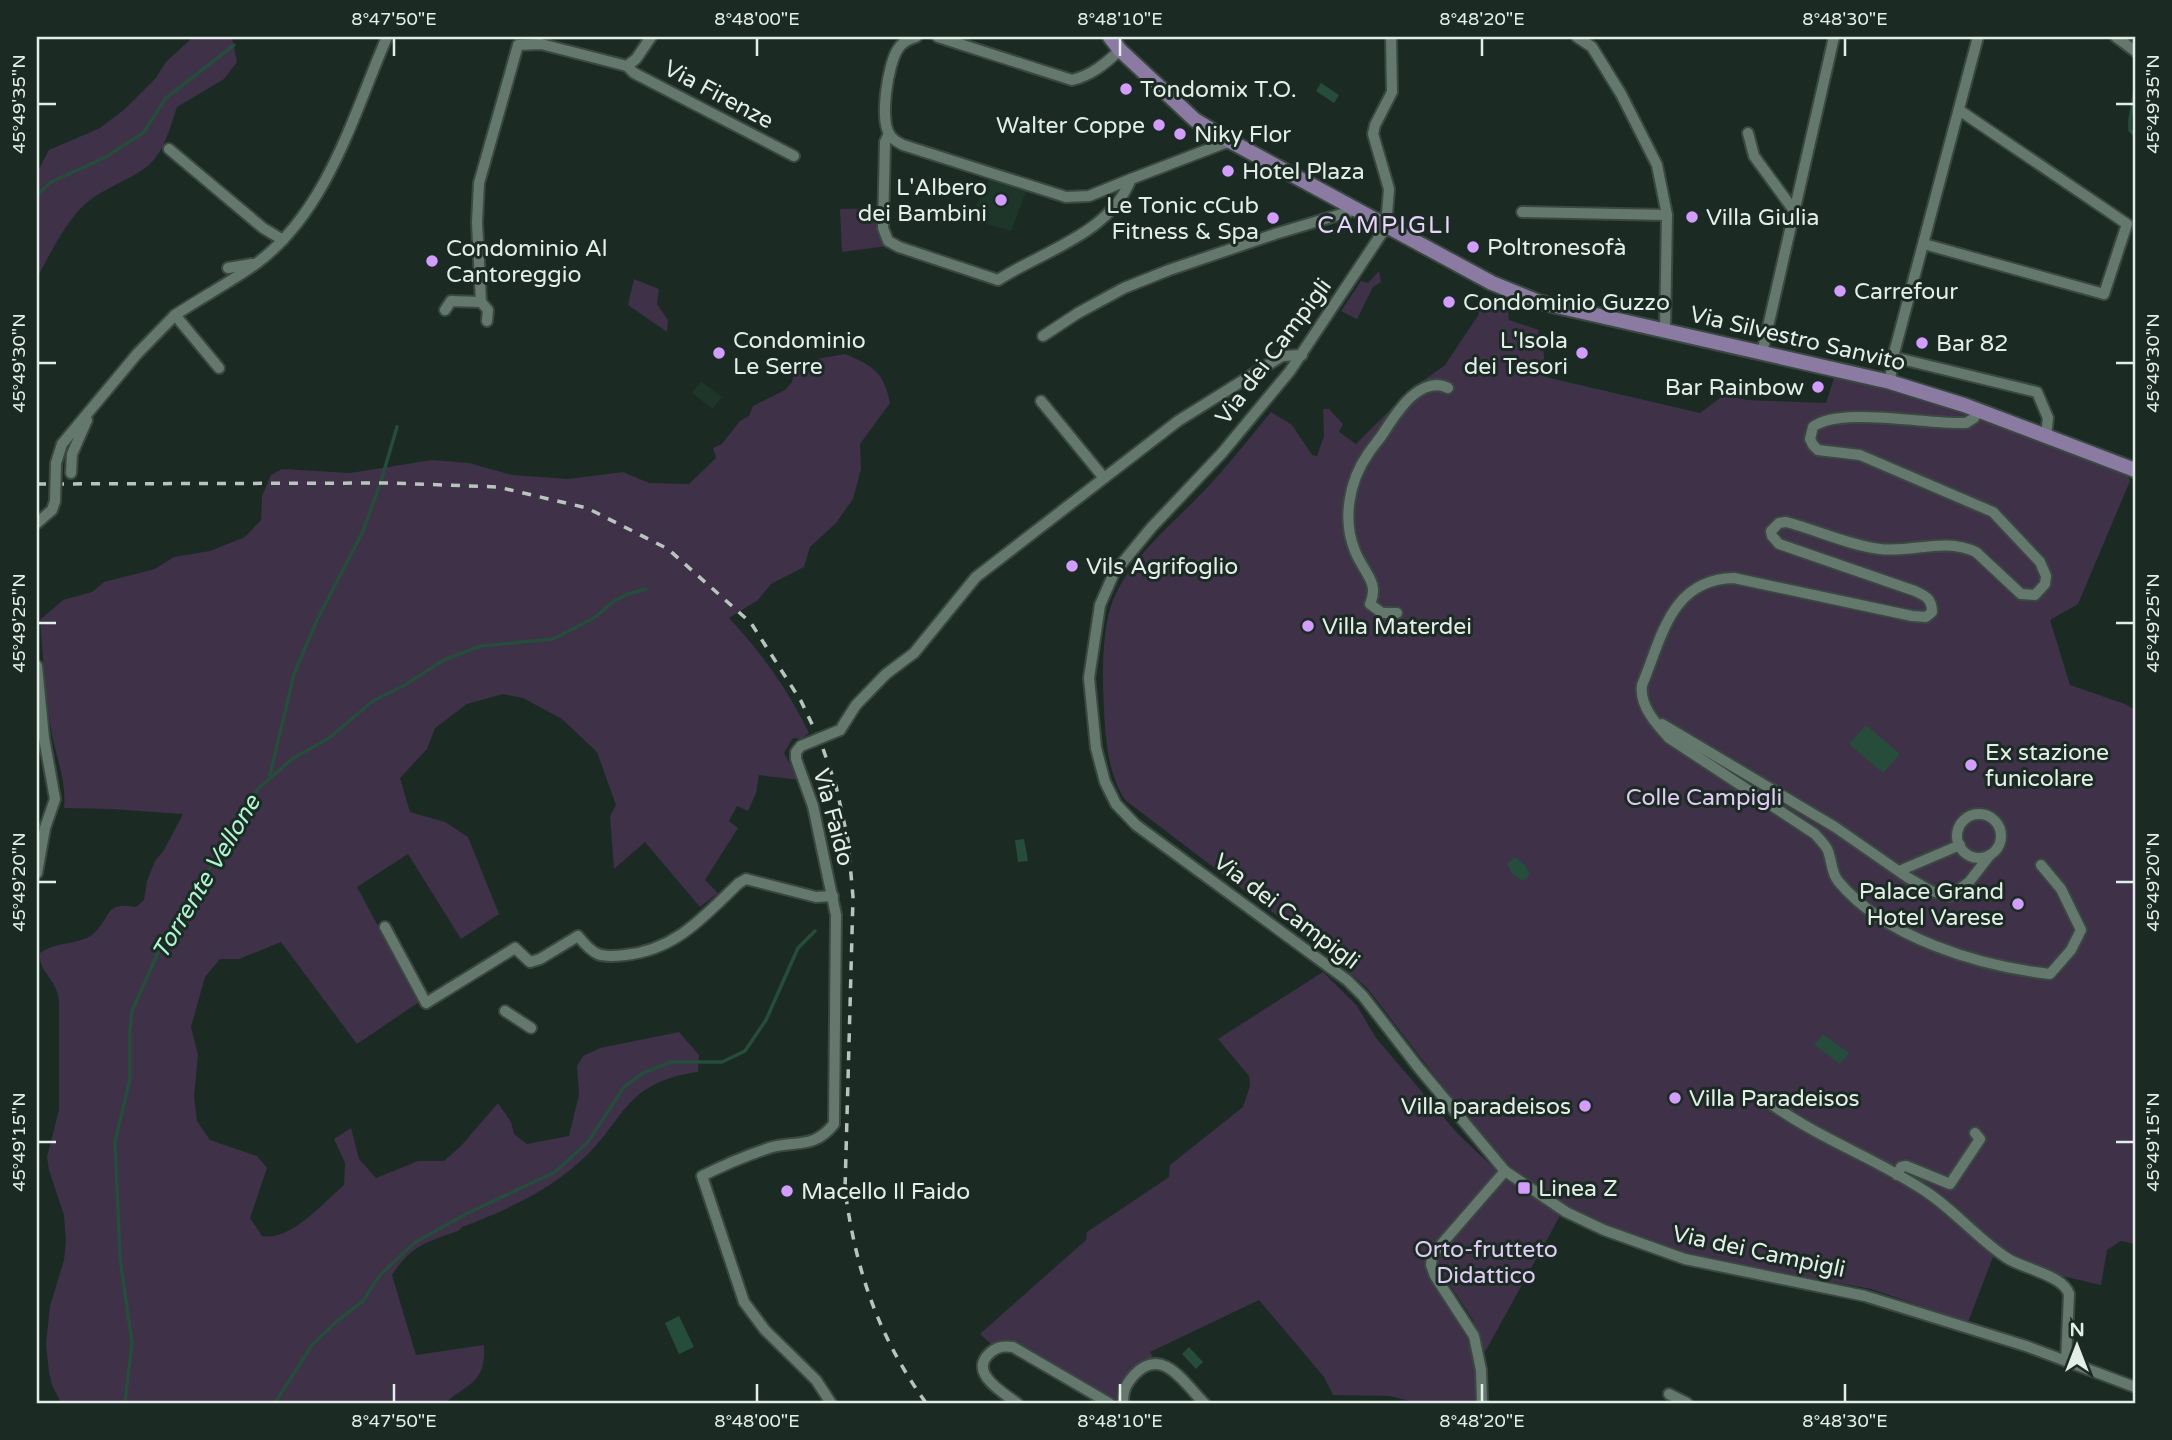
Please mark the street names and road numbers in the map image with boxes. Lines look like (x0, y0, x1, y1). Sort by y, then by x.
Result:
street label: Via Firenze (659, 54, 778, 135)
street label: Via dei Campigli (1210, 273, 1338, 430)
street label: Via Silvestro Sanvito (1687, 301, 1908, 377)
street label: Via Faido (807, 765, 859, 869)
street label: Via dei Campigli (1208, 848, 1365, 976)
street label: Via dei Campigli (1670, 1220, 1848, 1284)

